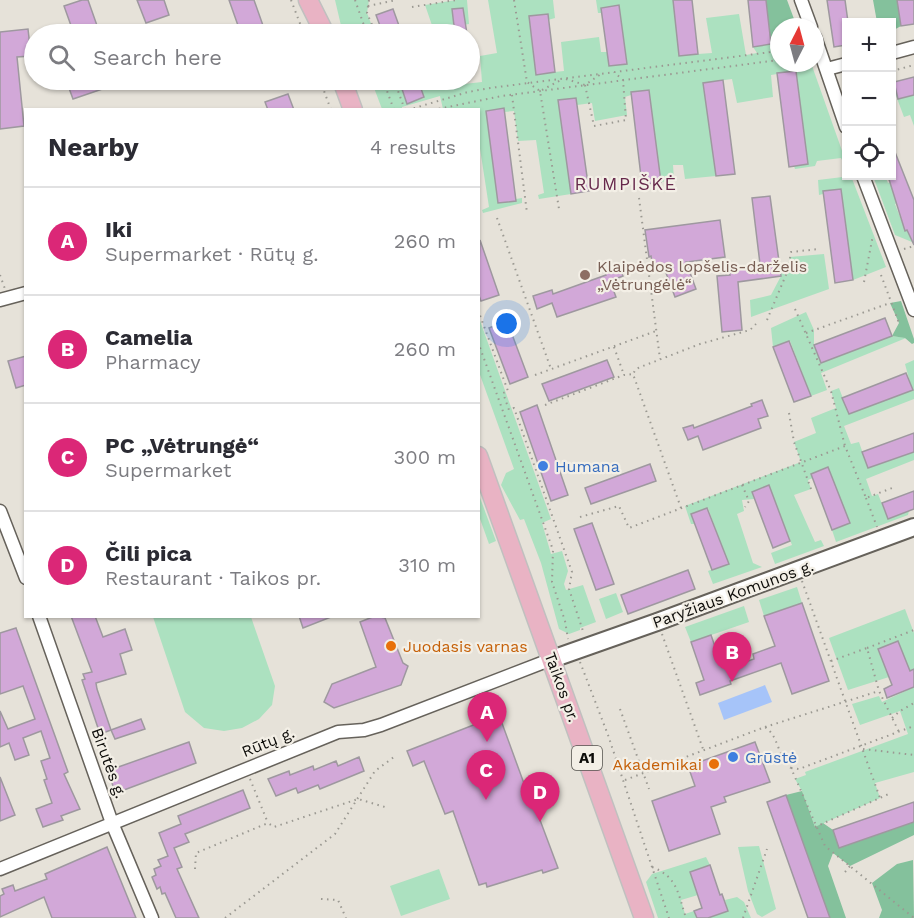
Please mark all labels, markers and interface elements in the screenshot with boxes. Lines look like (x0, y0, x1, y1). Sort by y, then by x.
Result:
north arrow (770, 18, 824, 72)
map controls (842, 18, 896, 180)
button: + (842, 18, 896, 72)
search box (24, 24, 480, 90)
icon: search (45, 41, 78, 74)
text: Search here (93, 45, 222, 70)
button: − (842, 72, 896, 126)
button: locate (842, 126, 896, 180)
text: Nearby (48, 132, 139, 162)
text: 4 results (370, 135, 456, 159)
district label: RUMPIŠKĖ (574, 173, 678, 194)
text: Iki (105, 217, 132, 242)
text: A (61, 229, 74, 253)
text: 260 m (394, 229, 456, 253)
text: Supermarket · Rūtų g. (105, 242, 319, 266)
place label: Klaipėdos lopšelis-darželis „Vėtrungėlė“ (597, 257, 807, 294)
marker: Klaipėdos lopšelis-darželis „Vėtrungėlė“ (578, 268, 592, 282)
your location (492, 309, 521, 338)
text: Camelia (105, 325, 193, 350)
text: B (61, 337, 74, 361)
text: 260 m (394, 337, 456, 361)
text: Pharmacy (105, 350, 201, 374)
text: PC „Vėtrungė“ (105, 433, 259, 458)
text: C (61, 445, 74, 469)
text: 300 m (394, 445, 456, 469)
place label: Humana (555, 457, 620, 476)
text: Supermarket (105, 458, 231, 482)
marker: Humana (536, 459, 550, 473)
text: Čili pica (105, 541, 192, 566)
text: D (60, 553, 75, 577)
text: 310 m (398, 553, 456, 577)
street label: Paryžiaus Komunos g. (650, 556, 816, 632)
text: Restaurant · Taikos pr. (105, 566, 321, 590)
pin: B (712, 632, 752, 682)
place label: Juodasis varnas (403, 637, 528, 656)
marker: Juodasis varnas (384, 639, 398, 653)
street label: Taikos pr. (541, 649, 583, 725)
pin: A (468, 692, 506, 742)
street label: Rūtų g. (239, 723, 297, 761)
street label: Birutės g. (87, 725, 131, 801)
road number: A1 (572, 746, 602, 770)
place label: Grūstė (745, 748, 797, 767)
pin: C (466, 750, 506, 800)
marker: Grūstė (726, 750, 740, 764)
place label: Akademikai (612, 755, 702, 774)
marker: Akademikai (707, 757, 721, 771)
pin: D (520, 772, 560, 822)

